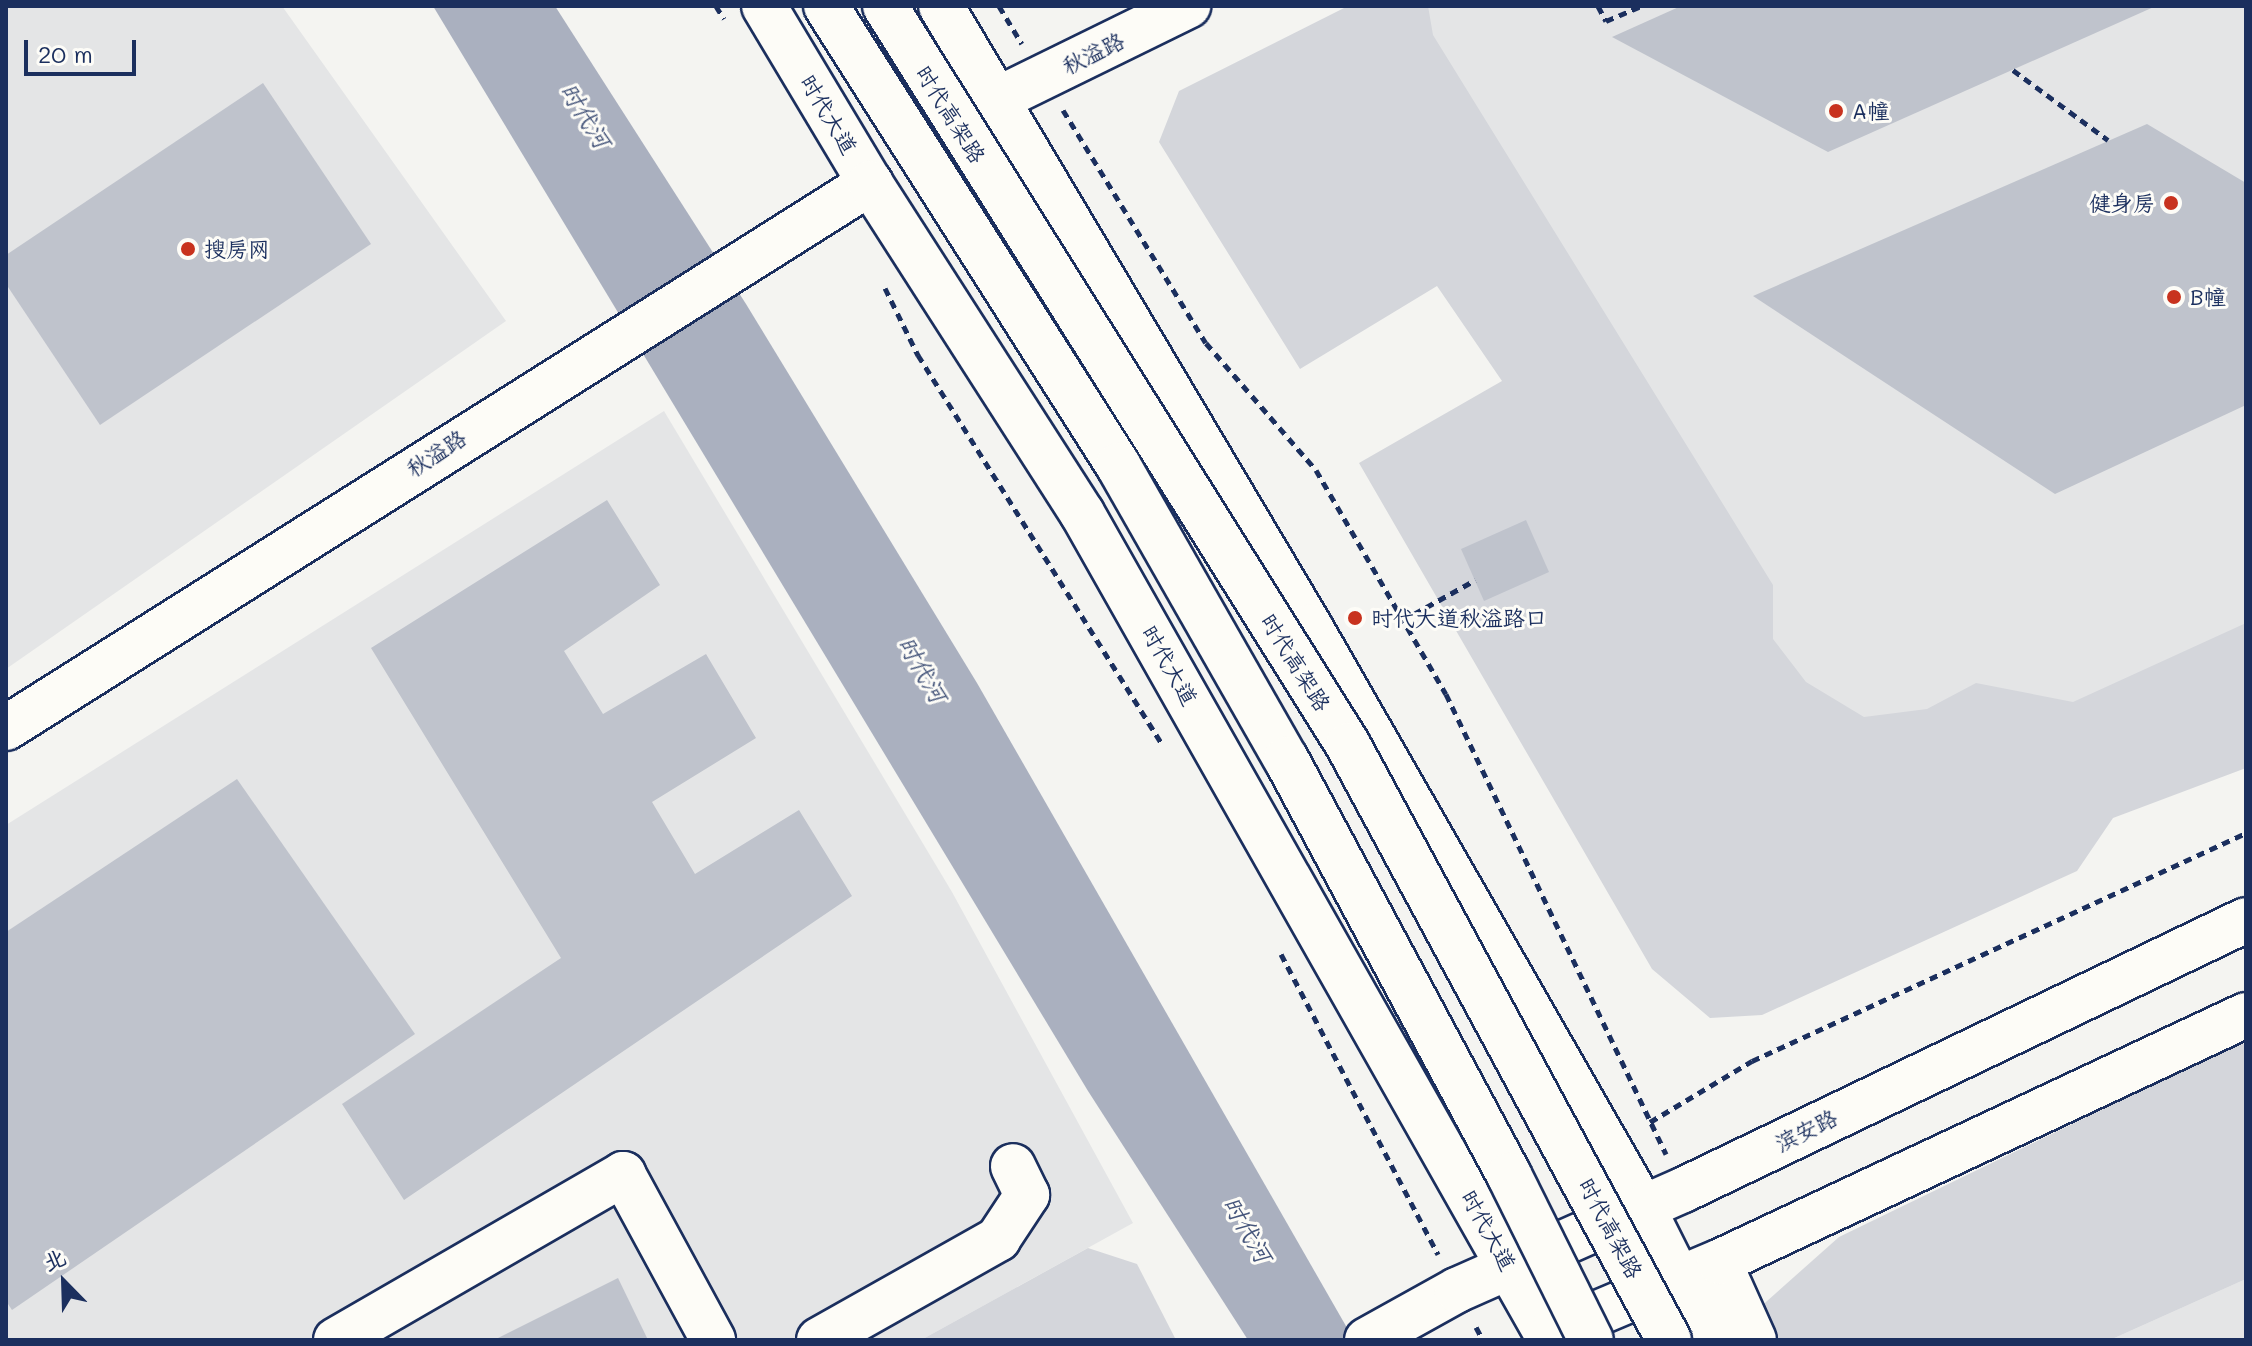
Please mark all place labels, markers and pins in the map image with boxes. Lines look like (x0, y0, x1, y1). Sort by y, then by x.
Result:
place label: A幢 (1852, 98, 1889, 124)
marker: A幢 (1827, 102, 1845, 120)
place label: 健身房 (2089, 190, 2155, 216)
marker: 健身房 (2162, 194, 2180, 212)
place label: 搜房网 (204, 236, 270, 262)
marker: 搜房网 (179, 240, 197, 258)
place label: B幢 (2190, 284, 2226, 310)
marker: B幢 (2165, 288, 2183, 306)
place label: 时代大道秋溢路口 (1371, 605, 1547, 631)
marker: 时代大道秋溢路口 (1346, 609, 1364, 627)

